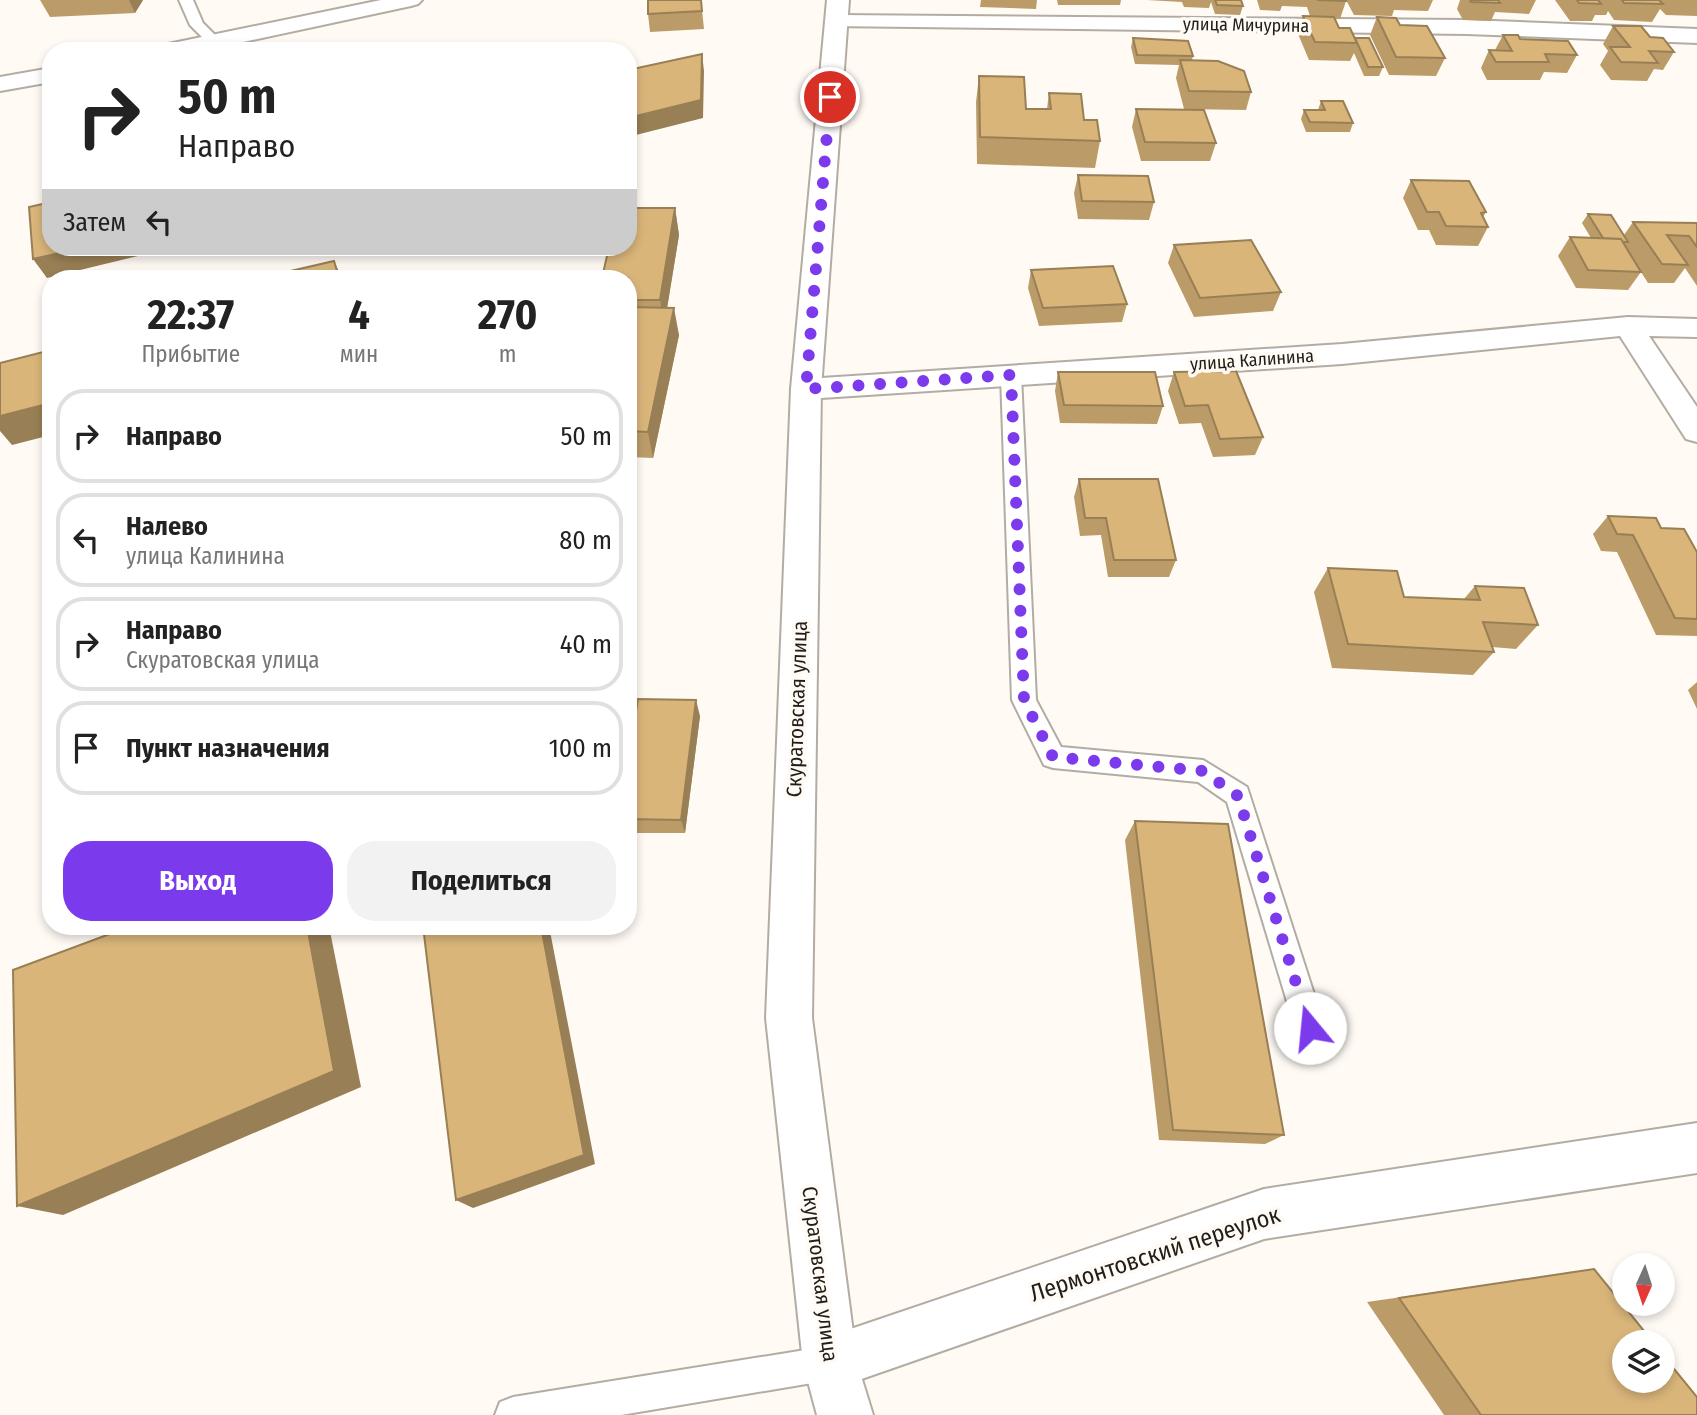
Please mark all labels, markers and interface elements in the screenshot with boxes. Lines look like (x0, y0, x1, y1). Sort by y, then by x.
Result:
street label: улица Мичурина (1183, 13, 1310, 37)
text: 50 m (178, 67, 276, 126)
pin (800, 67, 860, 127)
icon: right (63, 70, 154, 161)
icon: arrive (811, 78, 849, 116)
text: Направо (178, 127, 295, 165)
icon: left (140, 203, 178, 241)
text: Затем (63, 207, 126, 238)
text: 22:37 (147, 290, 234, 340)
text: 4 (348, 290, 370, 340)
text: 270 (478, 290, 538, 340)
text: Прибытие (141, 340, 240, 368)
text: мин (340, 340, 378, 368)
text: m (499, 340, 517, 368)
street label: улица Калинина (1189, 345, 1315, 375)
icon: right (67, 417, 105, 455)
text: Направо (126, 421, 222, 452)
text: 50 m (560, 421, 612, 452)
text: Налево (126, 511, 208, 542)
icon: left (67, 521, 105, 559)
text: 80 m (559, 525, 612, 556)
text: улица Калинина (126, 542, 285, 570)
text: Направо (126, 615, 222, 646)
street label: Скуратовская улица (781, 620, 813, 798)
icon: right (67, 625, 105, 663)
text: 40 m (560, 629, 612, 660)
text: Скуратовская улица (126, 646, 320, 674)
icon: arrive (67, 729, 105, 767)
text: Пункт назначения (126, 733, 330, 764)
text: 100 m (549, 733, 612, 764)
button: Выход (63, 841, 333, 921)
button: Поделиться (347, 841, 616, 921)
position arrow (1273, 991, 1347, 1065)
street label: Скуратовская улица (796, 1185, 844, 1363)
street label: Лермонтовский переулок (1026, 1200, 1284, 1308)
north arrow (1612, 1253, 1675, 1316)
map controls (1612, 1253, 1675, 1393)
button: layers (1612, 1330, 1675, 1393)

